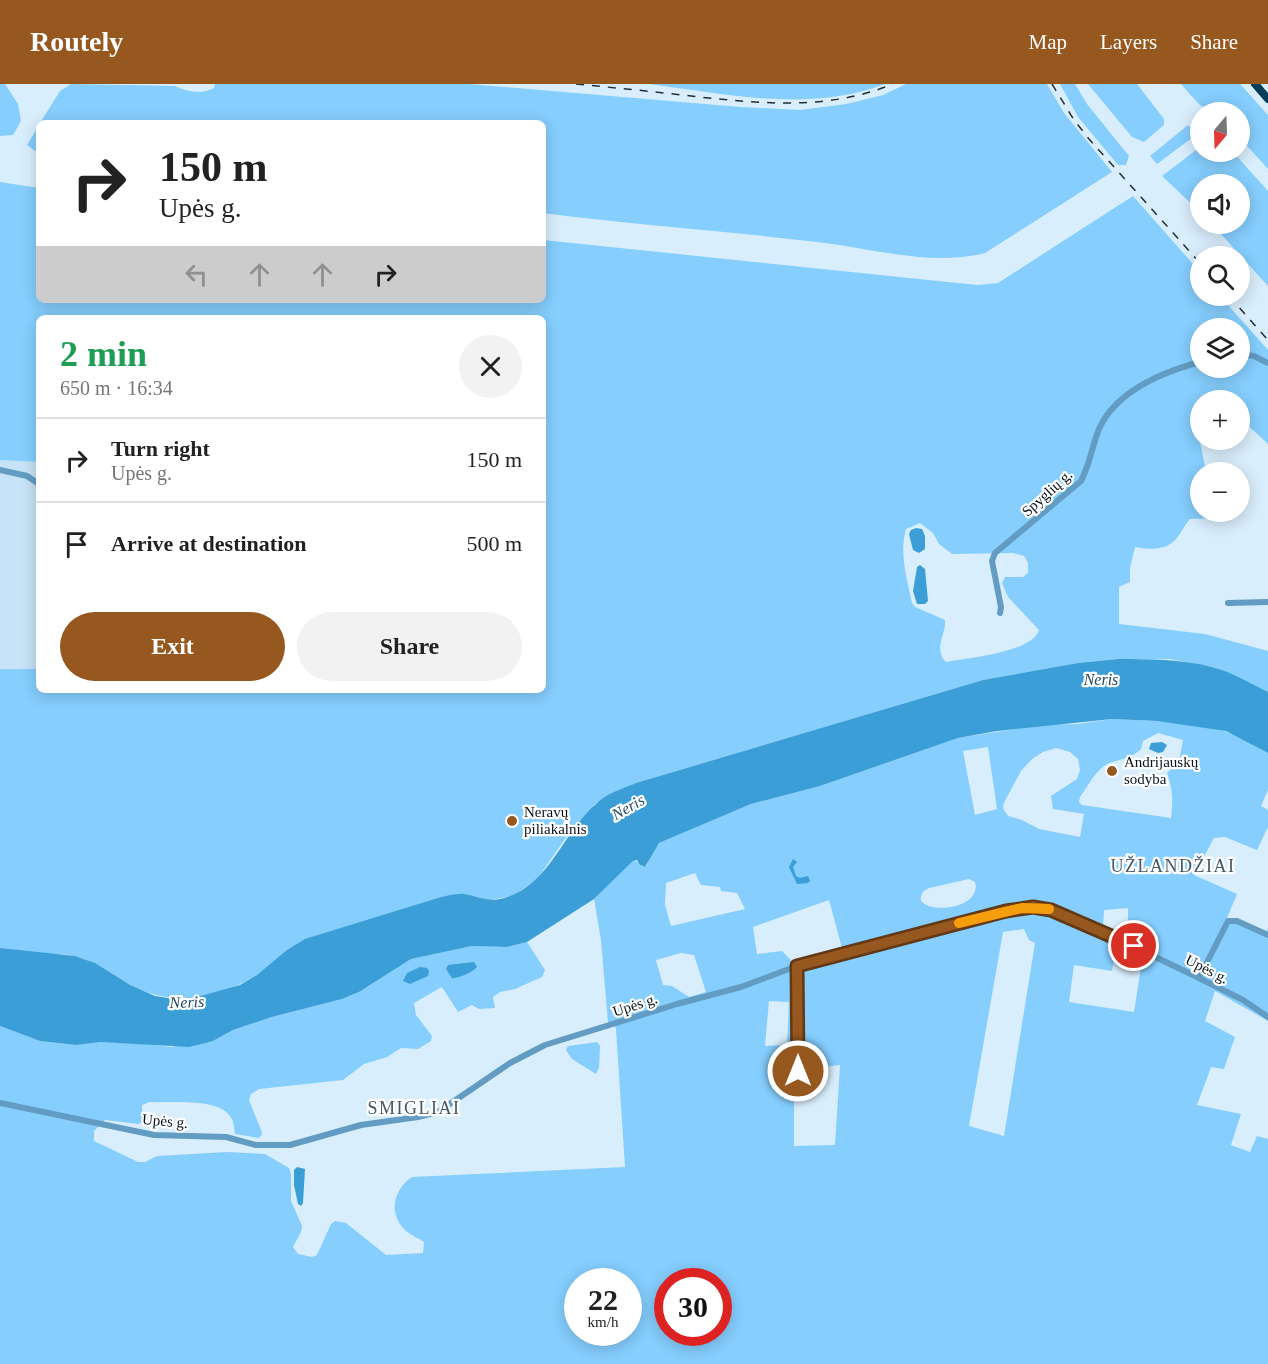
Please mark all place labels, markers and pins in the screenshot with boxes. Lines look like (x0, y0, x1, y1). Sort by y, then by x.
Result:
place label: Andrijauskų sodyba (1124, 754, 1199, 787)
marker: Andrijauskų sodyba (1105, 764, 1119, 778)
place label: Neravų piliakalnis (524, 804, 587, 837)
marker: Neravų piliakalnis (505, 814, 519, 828)
pin (1108, 920, 1159, 971)

